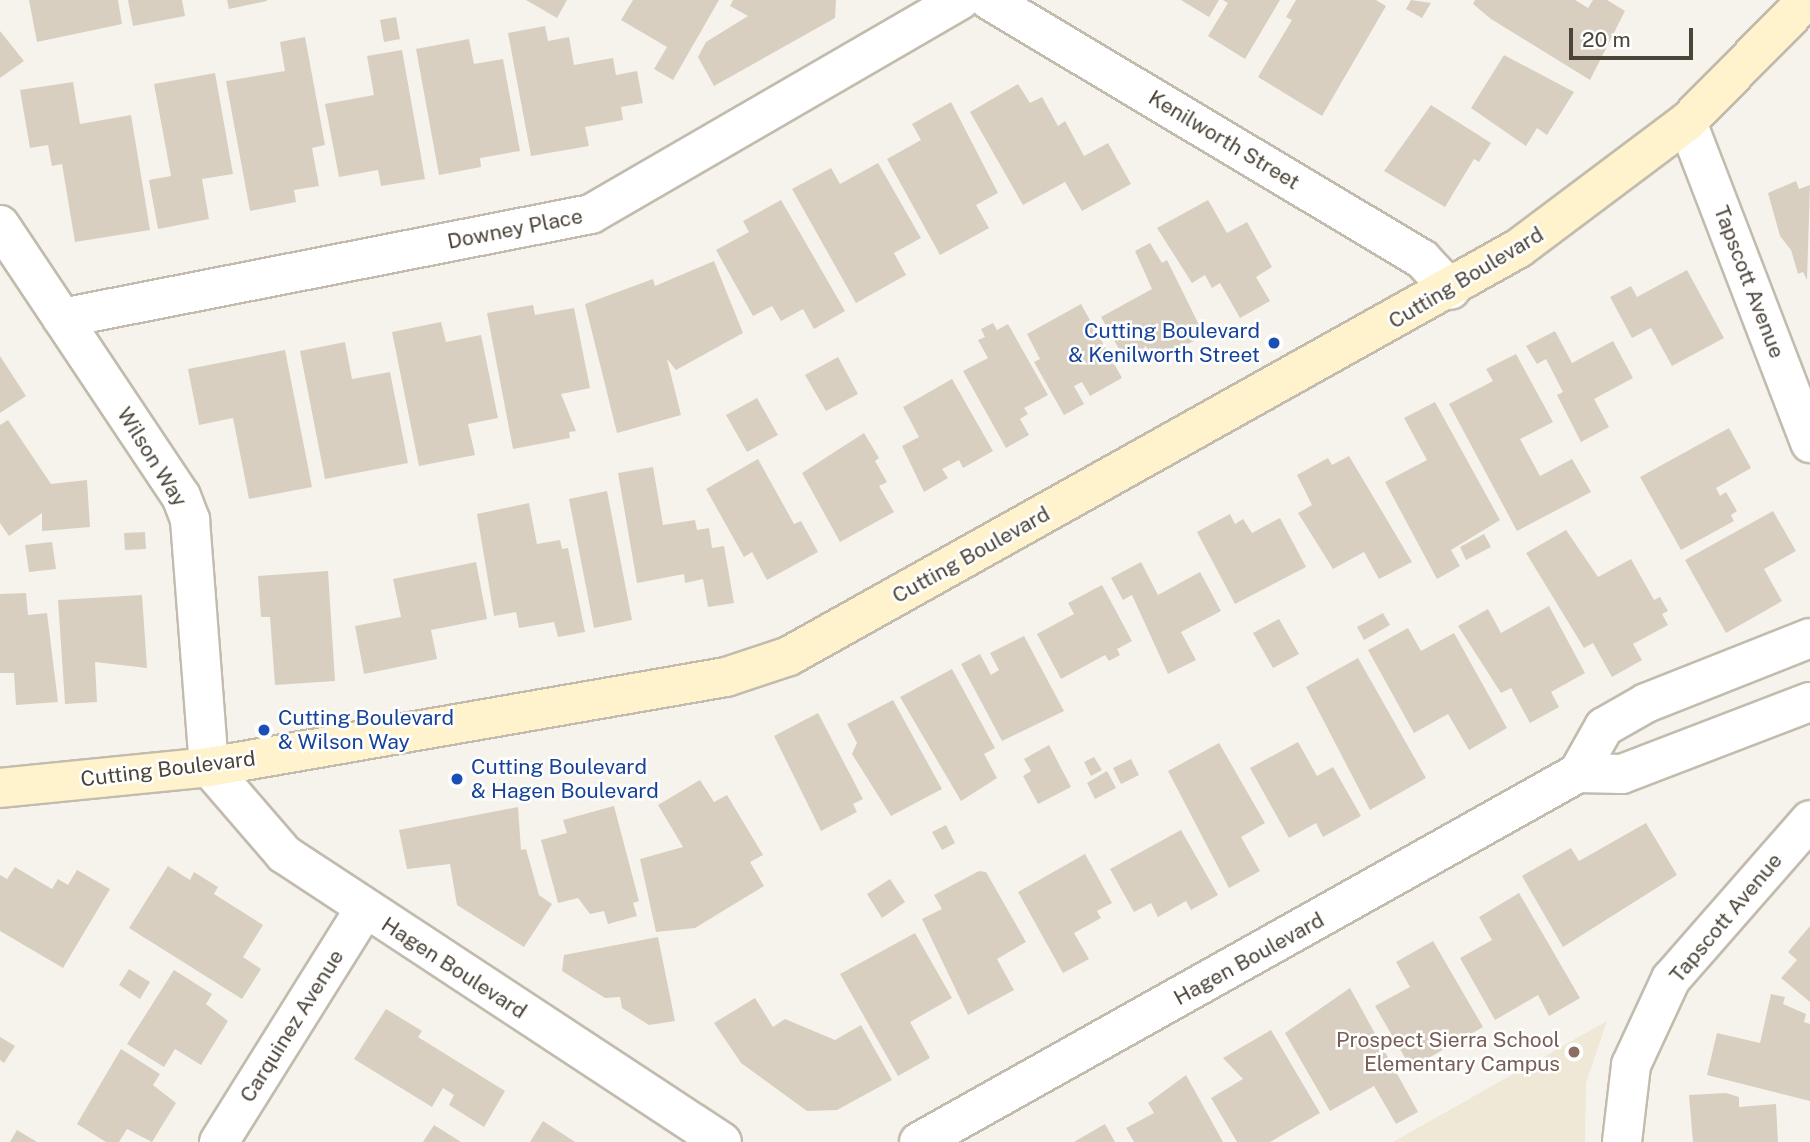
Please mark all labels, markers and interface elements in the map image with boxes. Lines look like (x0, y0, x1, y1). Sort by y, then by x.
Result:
scale bar (1572, 14, 1696, 58)
text: 20 m (1582, 27, 1631, 52)
street label: Kenilworth Street (1144, 85, 1304, 195)
street label: Tapscott Avenue (1708, 202, 1790, 362)
street label: Downey Place (445, 204, 585, 254)
street label: Cutting Boulevard (1384, 222, 1548, 334)
place label: Cutting Boulevard & Kenilworth Street (1068, 318, 1260, 368)
marker: Cutting Boulevard & Kenilworth Street (1266, 335, 1282, 351)
street label: Wilson Way (111, 403, 193, 511)
street label: Cutting Boulevard (888, 501, 1054, 609)
place label: Cutting Boulevard & Wilson Way (278, 705, 454, 755)
marker: Cutting Boulevard & Wilson Way (256, 722, 272, 738)
street label: Cutting Boulevard (79, 746, 257, 792)
place label: Cutting Boulevard & Hagen Boulevard (471, 754, 659, 804)
marker: Cutting Boulevard & Hagen Boulevard (449, 771, 465, 787)
street label: Tapscott Avenue (1665, 848, 1787, 988)
street label: Hagen Boulevard (1169, 907, 1329, 1011)
street label: Hagen Boulevard (377, 912, 531, 1024)
street label: Carquinez Avenue (235, 945, 349, 1107)
place label: Prospect Sierra School Elementary Campus (1336, 1027, 1560, 1077)
marker: Prospect Sierra School Elementary Campus (1566, 1044, 1582, 1060)

